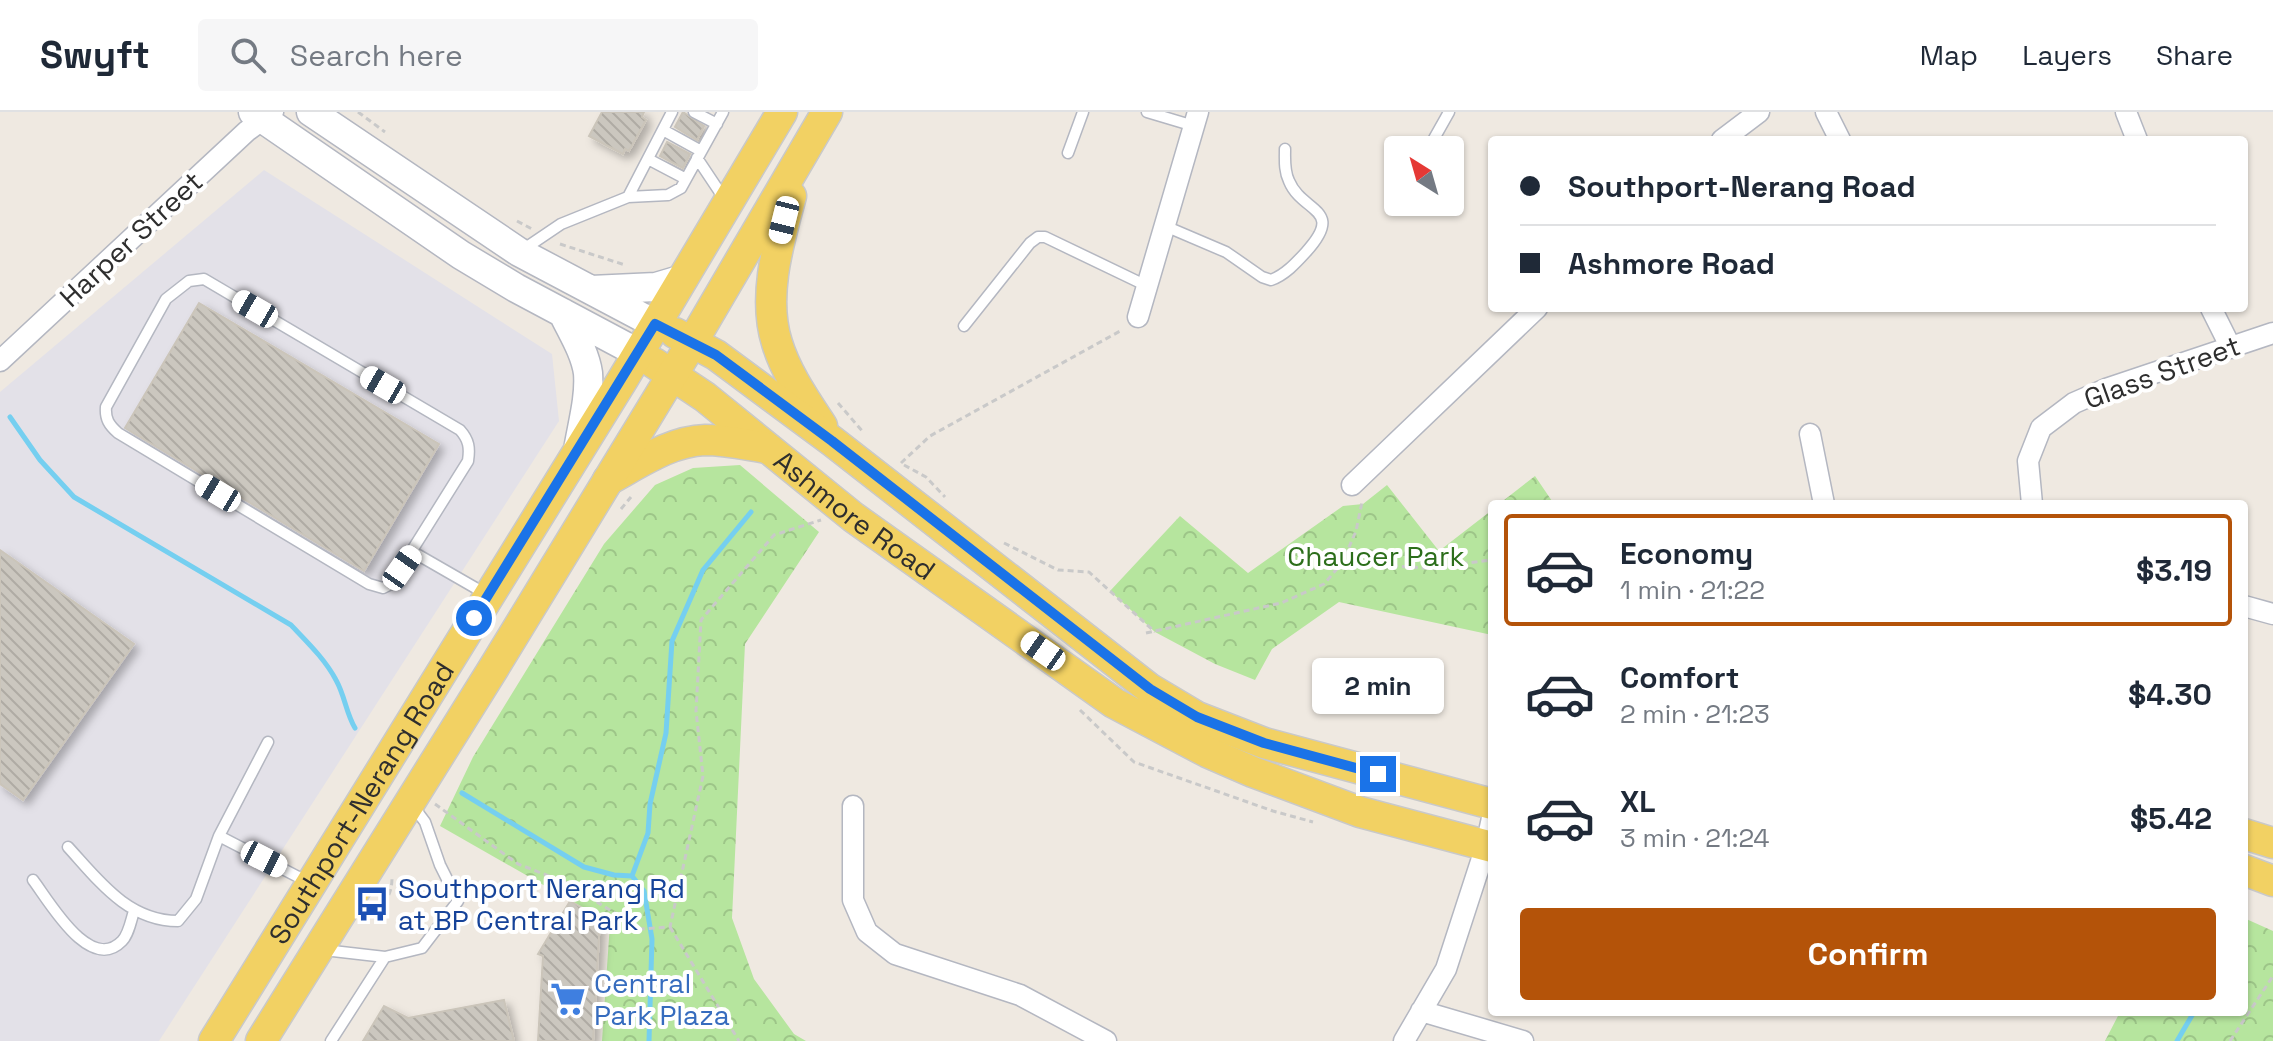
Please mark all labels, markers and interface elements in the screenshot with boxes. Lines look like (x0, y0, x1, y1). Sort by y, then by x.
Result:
search box (198, 19, 758, 91)
text: Swyft (40, 31, 150, 79)
icon: search (226, 33, 270, 77)
text: Search here (290, 36, 463, 75)
text: Map (1920, 37, 1978, 73)
text: Layers (2022, 37, 2112, 73)
text: Share (2156, 37, 2233, 73)
north arrow (1384, 136, 1464, 216)
map controls (1384, 136, 1464, 216)
street label: Harper Street (52, 163, 210, 315)
text: Southport-Nerang Road (1568, 167, 1916, 206)
car (767, 194, 801, 246)
text: Ashmore Road (1568, 244, 1775, 283)
car (228, 287, 282, 331)
street label: Glass Street (2079, 327, 2245, 417)
car (356, 363, 410, 407)
street label: Ashmore Road (767, 442, 942, 588)
car (191, 470, 245, 516)
icon: car (1524, 534, 1596, 606)
text: Economy (1620, 534, 1753, 573)
park label: Chaucer Park (1287, 538, 1465, 574)
car (378, 541, 426, 595)
text: $3.19 (2136, 551, 2212, 590)
text: 1 min · 21:22 (1620, 573, 1765, 607)
route start (456, 600, 492, 636)
car (1016, 627, 1070, 675)
street label: Southport-Nerang Road (260, 655, 462, 951)
callout: 2 min (1312, 658, 1444, 714)
icon: car (1524, 658, 1596, 730)
text: Comfort (1620, 658, 1739, 697)
text: 2 min (1344, 669, 1412, 703)
text: $4.30 (2128, 675, 2212, 714)
text: 2 min · 21:23 (1620, 697, 1770, 731)
route end (1360, 756, 1396, 792)
icon: car (1524, 782, 1596, 854)
text: XL (1620, 782, 1656, 821)
text: $5.42 (2130, 799, 2212, 838)
text: 3 min · 21:24 (1620, 821, 1770, 855)
car (237, 837, 291, 881)
place label: Southport Nerang Rd at BP Central Park (398, 870, 685, 938)
bus stop icon: Southport Nerang Rd at BP Central Park (353, 885, 391, 923)
button: Confirm (1520, 908, 2216, 1000)
place label: Central Park Plaza (594, 965, 730, 1033)
supermarket icon: Central Park Plaza (549, 980, 587, 1018)

